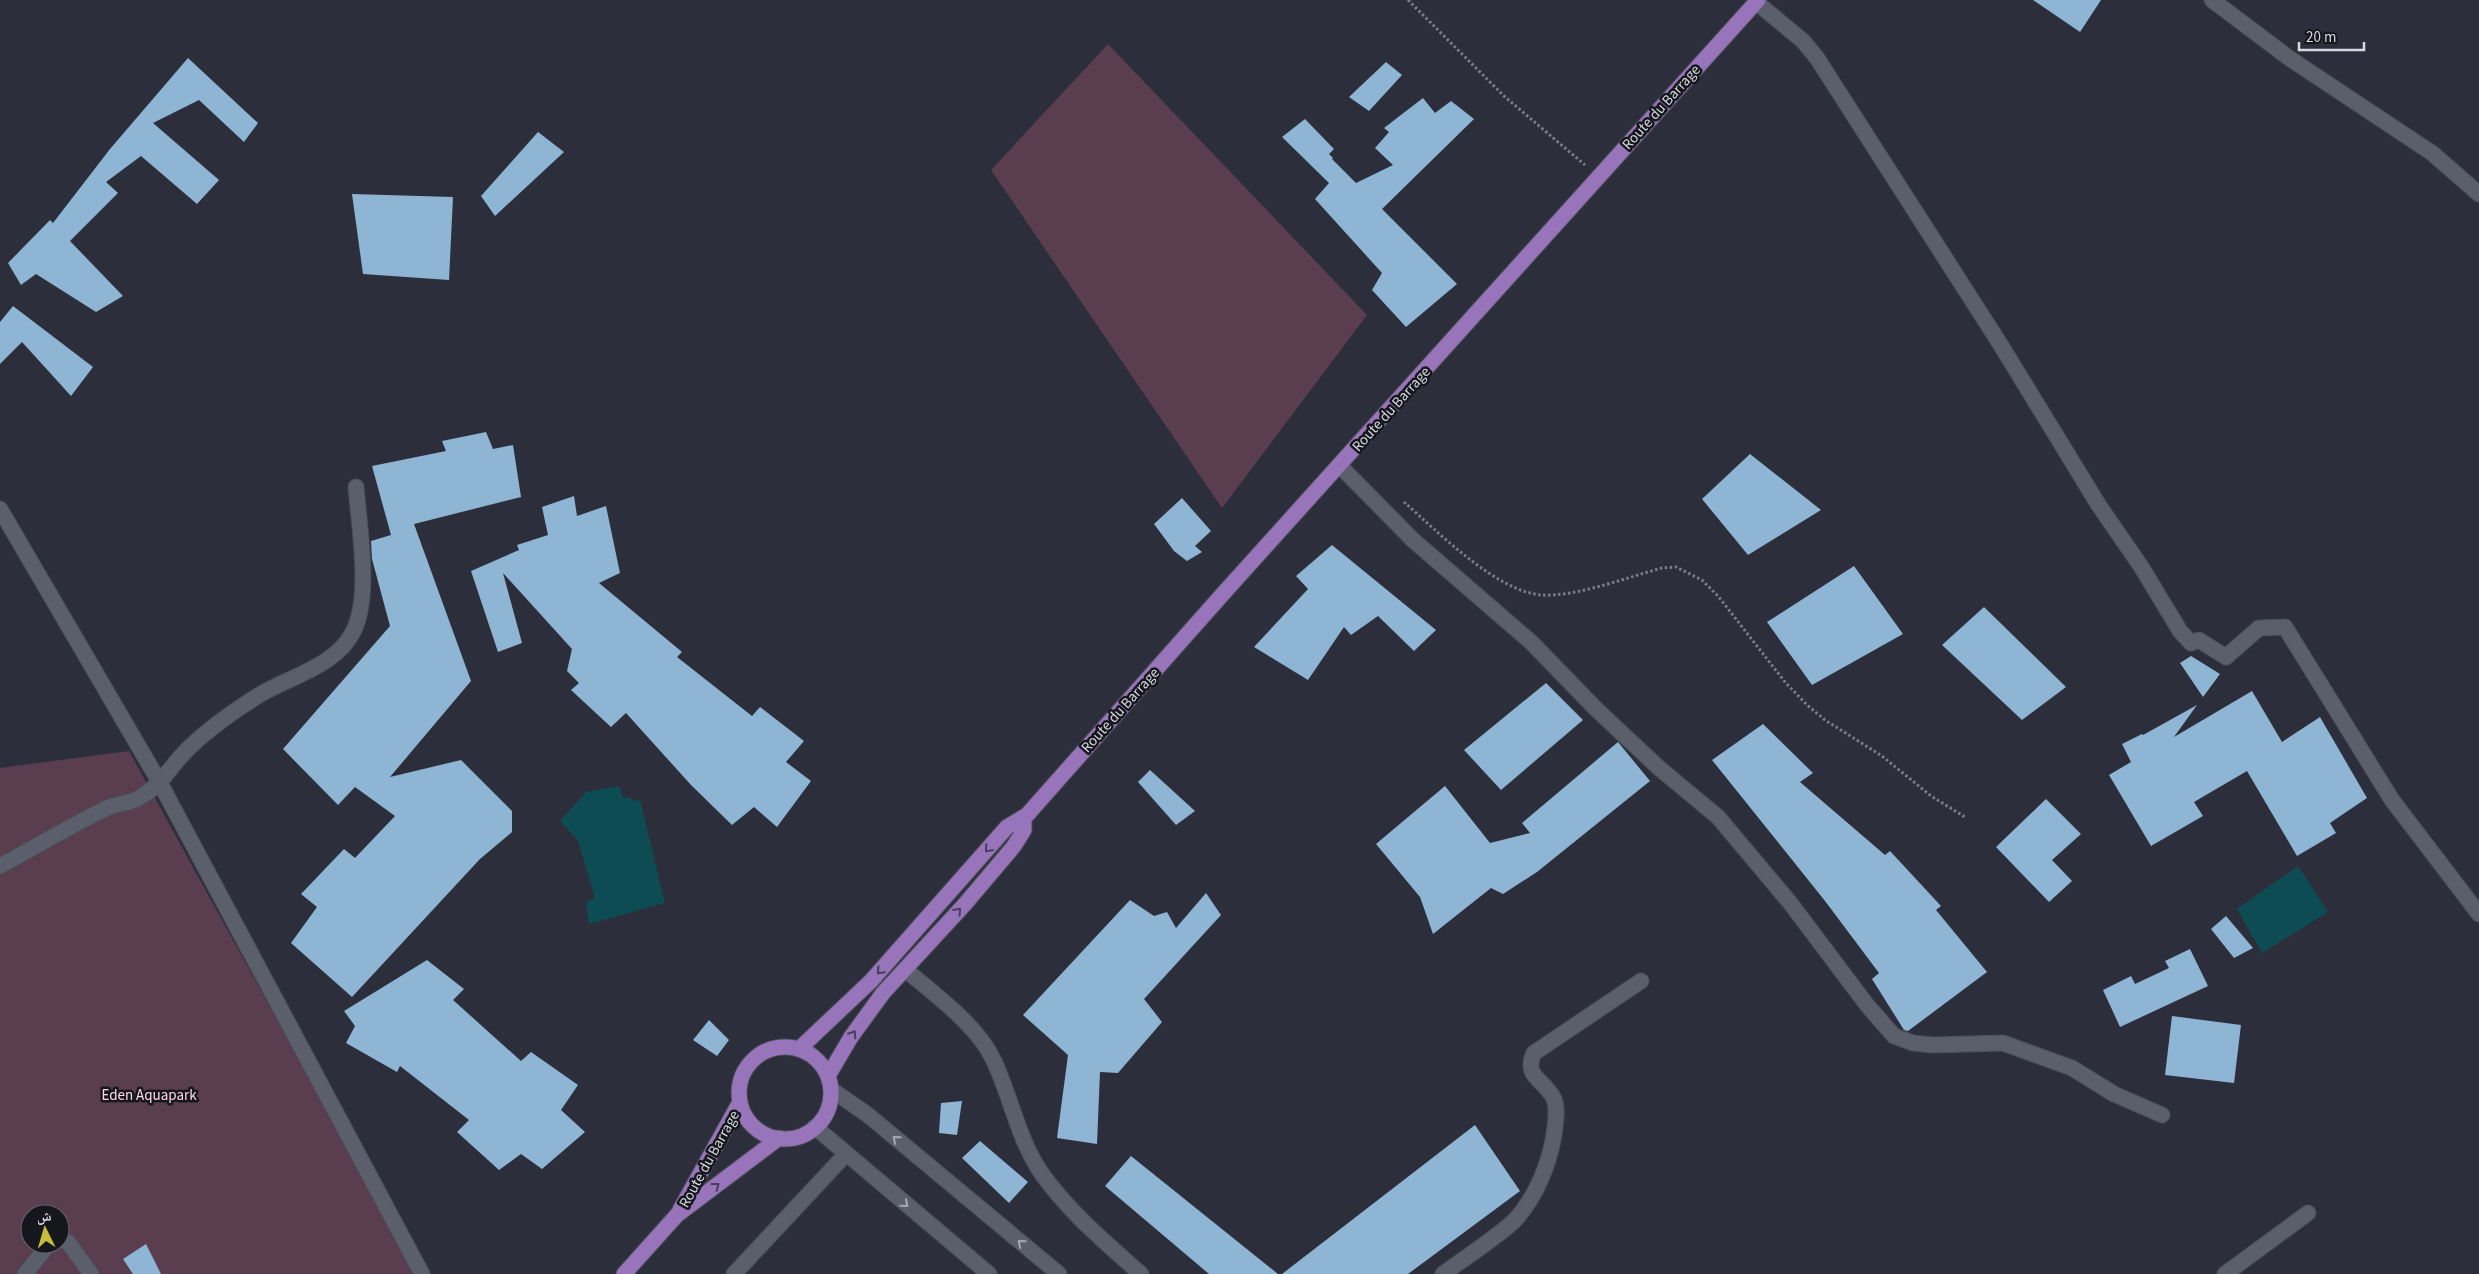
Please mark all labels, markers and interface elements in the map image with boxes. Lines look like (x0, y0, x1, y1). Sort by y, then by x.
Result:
scale bar (2299, 20, 2364, 52)
text: 20 m (2306, 27, 2336, 48)
street label: Route du Barrage (1617, 60, 1705, 155)
street label: Route du Barrage (1347, 362, 1435, 457)
street label: Route du Barrage (1076, 663, 1164, 758)
one-way arrow (985, 843, 994, 852)
one-way arrow (952, 908, 961, 917)
one-way arrow (877, 965, 886, 974)
one-way arrow (846, 1031, 856, 1040)
park label: Eden Aquapark (101, 1085, 197, 1106)
street label: Route du Barrage (674, 1107, 745, 1212)
one-way arrow (893, 1135, 902, 1144)
one-way arrow (710, 1183, 719, 1191)
one-way arrow (899, 1199, 908, 1207)
north arrow (20, 1204, 70, 1254)
text: ش (36, 1206, 52, 1228)
one-way arrow (1018, 1240, 1027, 1248)

